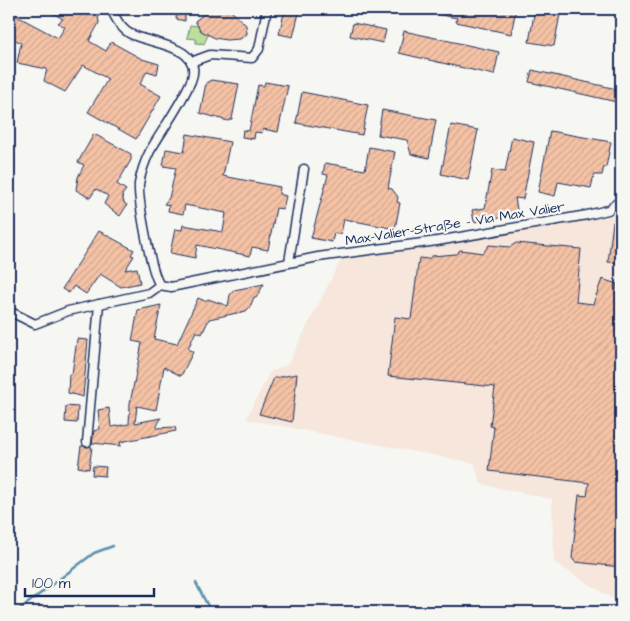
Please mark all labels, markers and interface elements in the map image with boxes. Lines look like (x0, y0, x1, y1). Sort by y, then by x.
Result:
street label: Max-Valier-Straße - Via Max Valier (344, 197, 567, 251)
scale bar (25, 566, 154, 598)
text: 100 m (32, 573, 71, 594)

